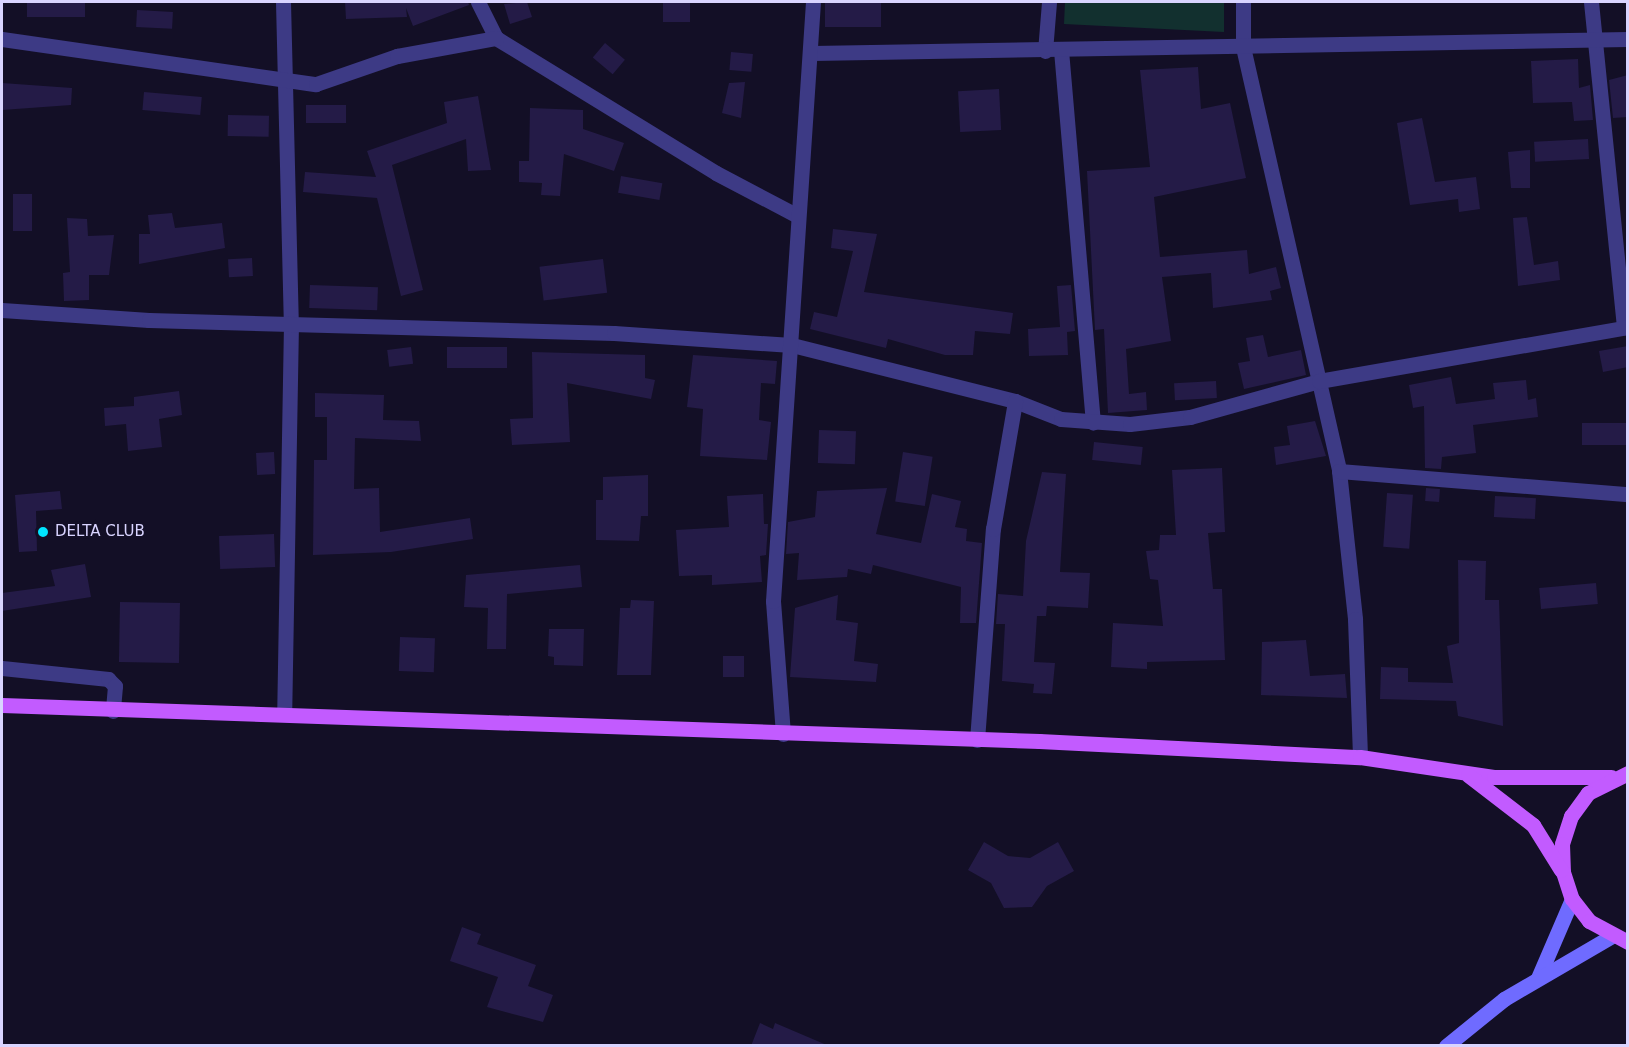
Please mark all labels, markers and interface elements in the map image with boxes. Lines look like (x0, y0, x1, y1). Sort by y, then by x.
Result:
place label: DELTA CLUB (55, 523, 145, 541)
marker: DELTA CLUB (36, 525, 50, 539)

